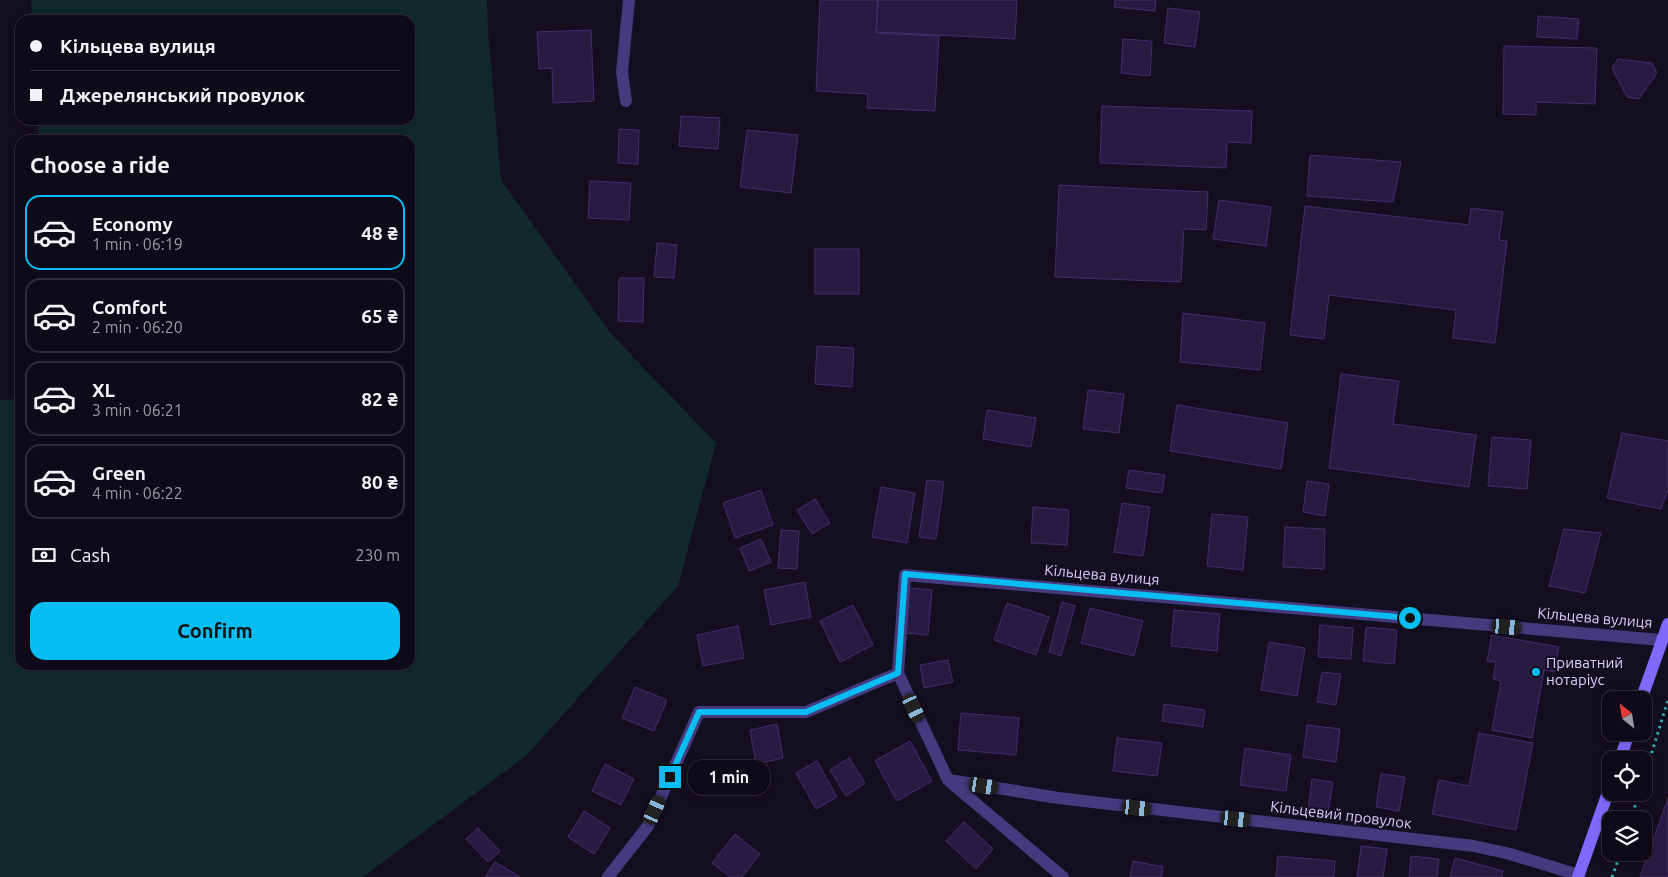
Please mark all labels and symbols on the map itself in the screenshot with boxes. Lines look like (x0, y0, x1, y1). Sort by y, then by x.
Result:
street label: Кільцева вулиця (1044, 561, 1160, 588)
street label: Кільцева вулиця (1537, 604, 1653, 631)
route start (1399, 607, 1421, 629)
car (1491, 618, 1522, 636)
place label: Приватний нотаріус (1546, 654, 1623, 688)
marker: Приватний нотаріус (1530, 666, 1542, 678)
car (900, 691, 927, 725)
north arrow (1602, 691, 1652, 741)
callout: 1 min (688, 760, 770, 794)
route end (659, 766, 681, 788)
car (968, 776, 999, 796)
car (642, 793, 667, 827)
street label: Кільцевий провулок (1269, 797, 1413, 832)
car (1121, 799, 1152, 817)
car (1220, 810, 1251, 828)

